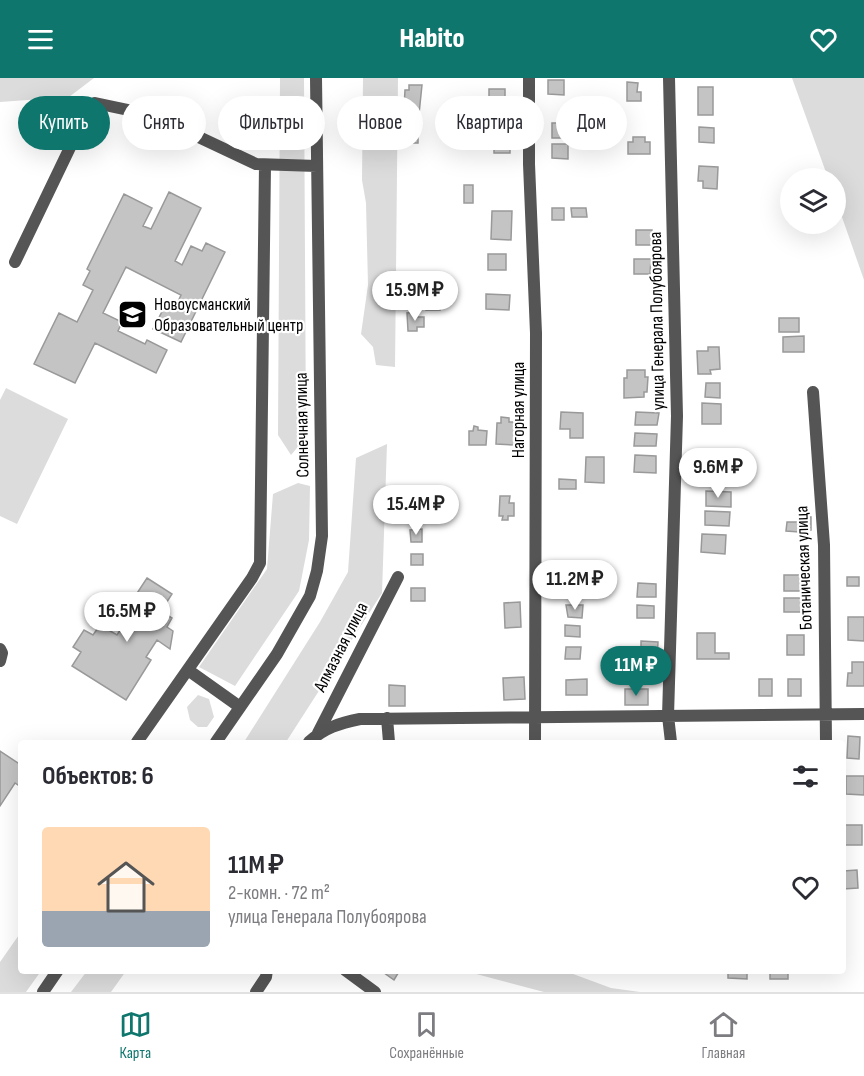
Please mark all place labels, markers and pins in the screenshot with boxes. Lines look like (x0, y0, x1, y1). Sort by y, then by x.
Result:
pin: 15.9M ₽ (360, 271, 470, 322)
place label: Новоусманский Образовательный центр (154, 294, 303, 336)
school or university icon: Новоусманский Образовательный центр (117, 298, 149, 330)
pin: 9.6M ₽ (669, 448, 767, 499)
pin: 15.4M ₽ (361, 485, 471, 536)
pin: 11.2M ₽ (520, 560, 630, 611)
pin: 16.5M ₽ (72, 592, 182, 643)
pin: 11M ₽ (594, 646, 678, 697)

